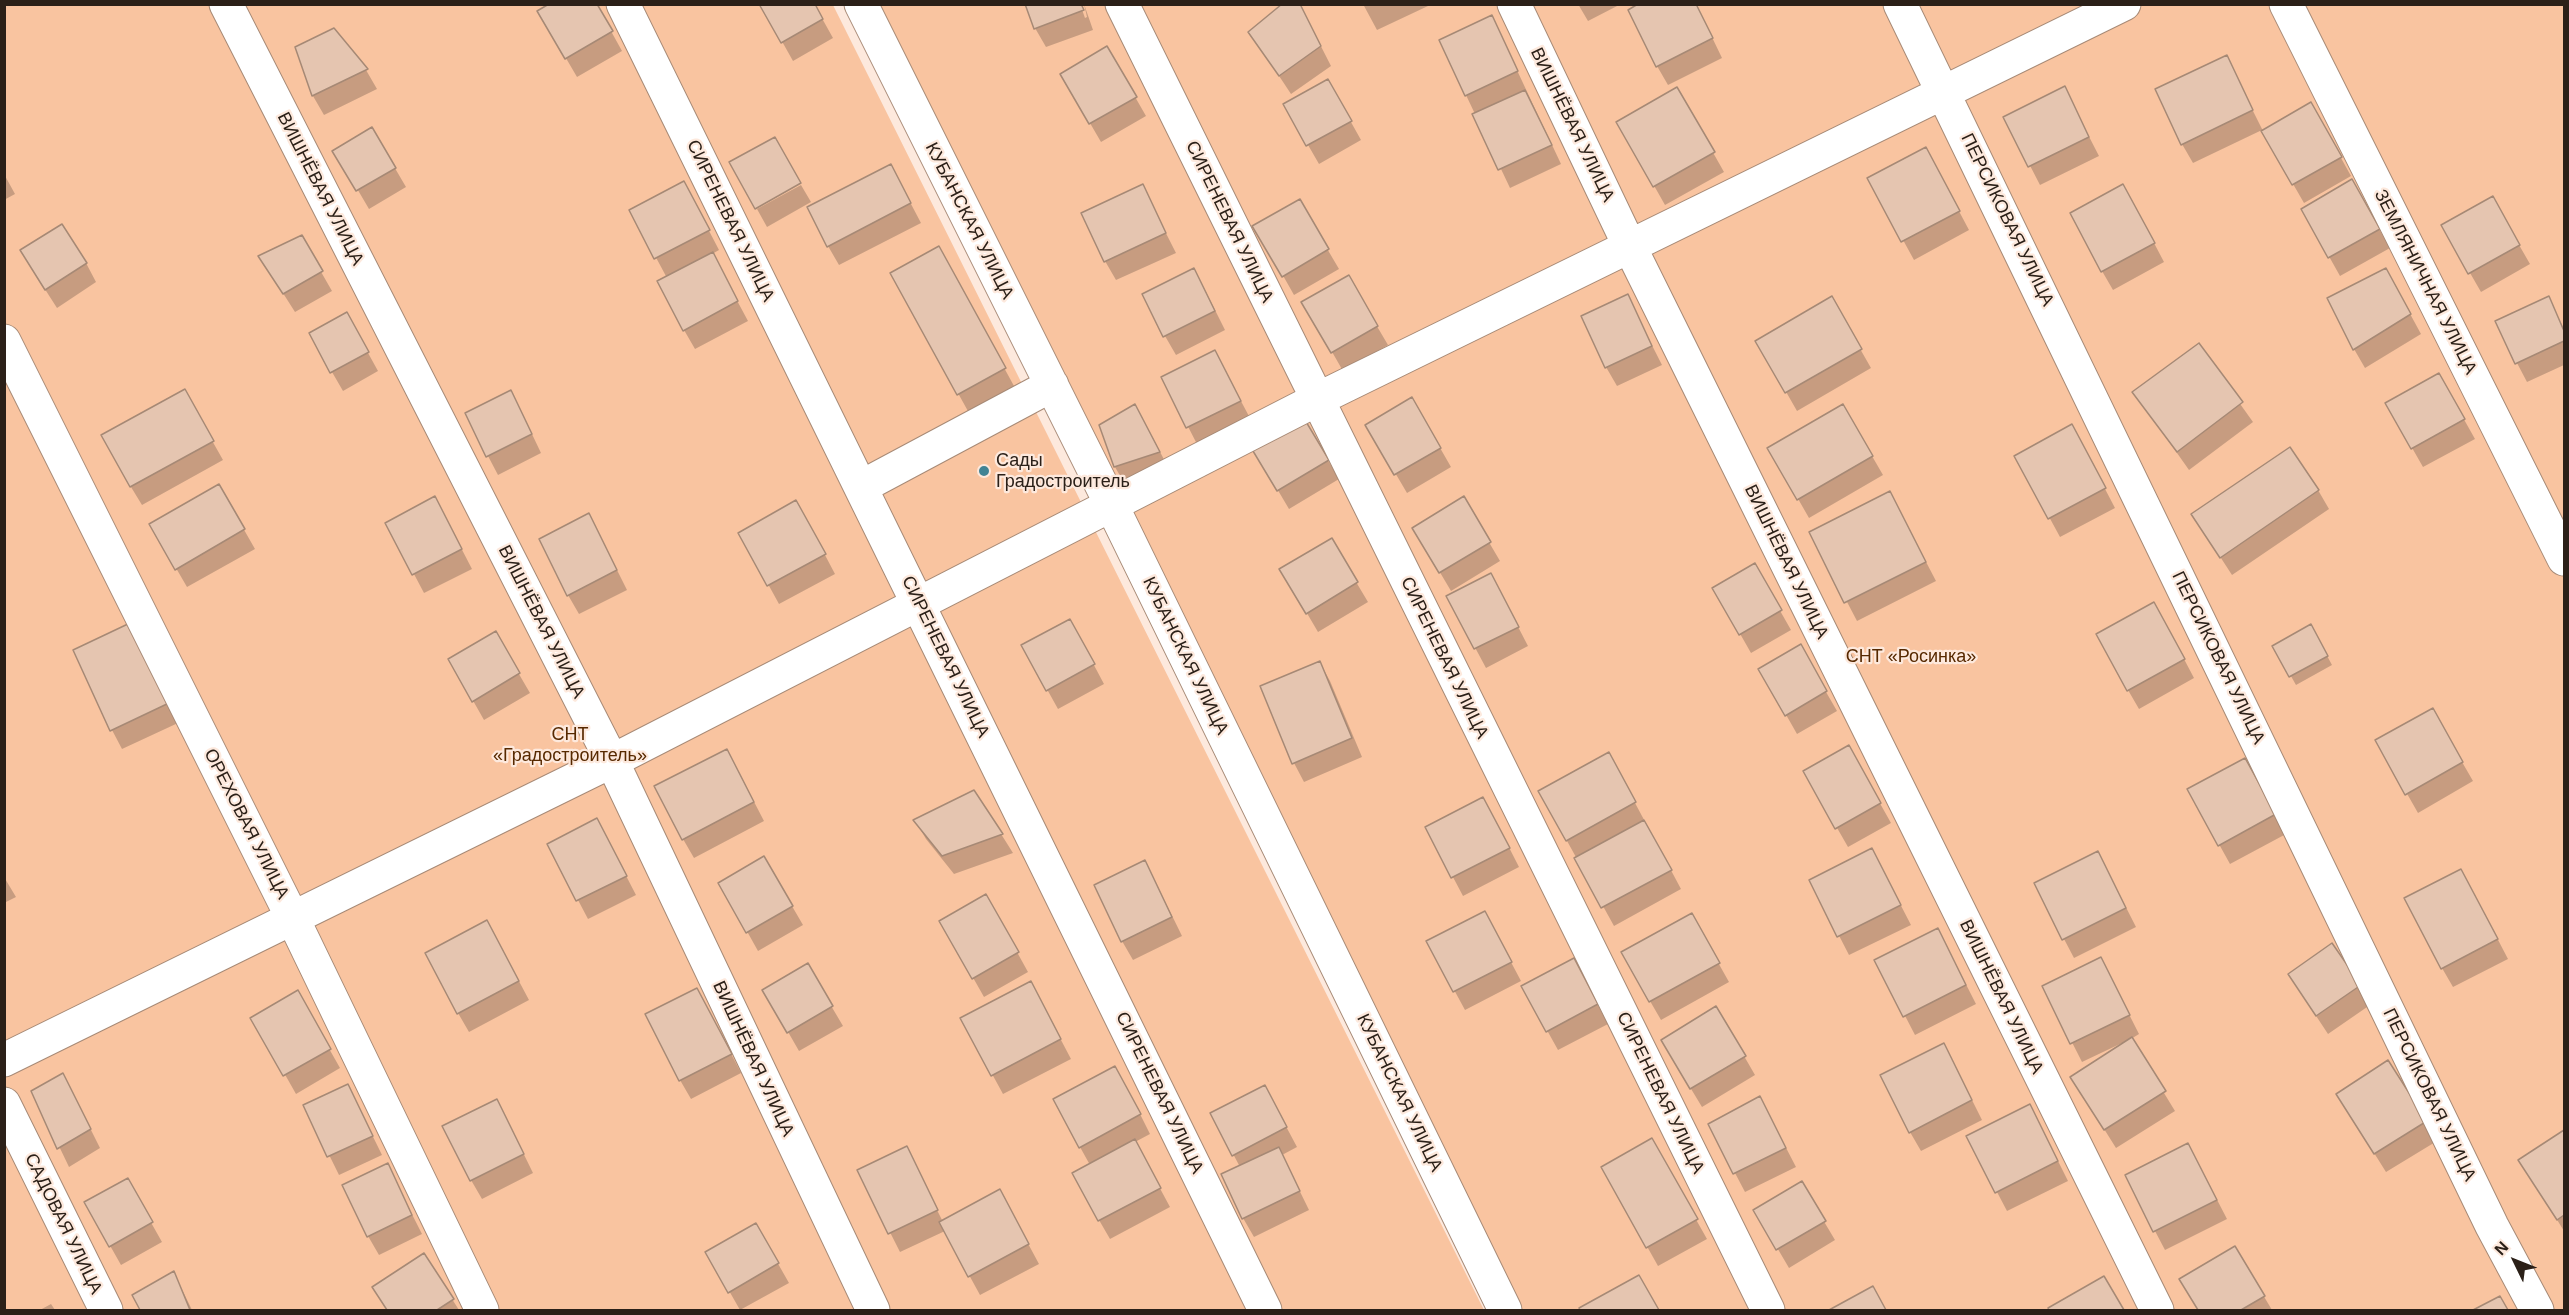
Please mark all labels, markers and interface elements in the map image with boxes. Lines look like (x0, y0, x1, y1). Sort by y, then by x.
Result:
street label: ВИШНЁВАЯ УЛИЦА (1525, 44, 1619, 206)
street label: ВИШНЁВАЯ УЛИЦА (272, 109, 368, 269)
street label: ПЕРСИКОВАЯ УЛИЦА (1956, 130, 2058, 310)
street label: СИРЕНЕВАЯ УЛИЦА (681, 137, 779, 305)
street label: СИРЕНЕВАЯ УЛИЦА (1180, 138, 1278, 306)
street label: КУБАНСКАЯ УЛИЦА (920, 139, 1018, 303)
street label: ЗЕМЛЯНИЧНАЯ УЛИЦА (2369, 186, 2481, 378)
place label: Сады Градостроитель (996, 450, 1130, 492)
marker: Сады Градостроитель (977, 464, 991, 478)
street label: ВИШНЁВАЯ УЛИЦА (1739, 481, 1833, 643)
street label: ВИШНЁВАЯ УЛИЦА (493, 542, 589, 702)
street label: ПЕРСИКОВАЯ УЛИЦА (2167, 568, 2269, 748)
street label: СИРЕНЕВАЯ УЛИЦА (896, 573, 994, 741)
street label: КУБАНСКАЯ УЛИЦА (1137, 574, 1233, 738)
street label: СИРЕНЕВАЯ УЛИЦА (1395, 574, 1493, 742)
park label: СНТ «Росинка» (1846, 646, 1976, 668)
park label: СНТ «Градостроитель» (493, 724, 647, 766)
street label: ОРЕХОВАЯ УЛИЦА (199, 745, 293, 903)
street label: ВИШНЁВАЯ УЛИЦА (1954, 916, 2048, 1078)
street label: ВИШНЁВАЯ УЛИЦА (708, 978, 798, 1140)
street label: ПЕРСИКОВАЯ УЛИЦА (2378, 1005, 2480, 1185)
street label: СИРЕНЕВАЯ УЛИЦА (1110, 1009, 1208, 1177)
street label: СИРЕНЕВАЯ УЛИЦА (1611, 1009, 1709, 1177)
street label: КУБАНСКАЯ УЛИЦА (1351, 1011, 1447, 1175)
street label: САДОВАЯ УЛИЦА (20, 1150, 106, 1298)
north arrow (2485, 1231, 2545, 1291)
text: N (2491, 1238, 2512, 1258)

